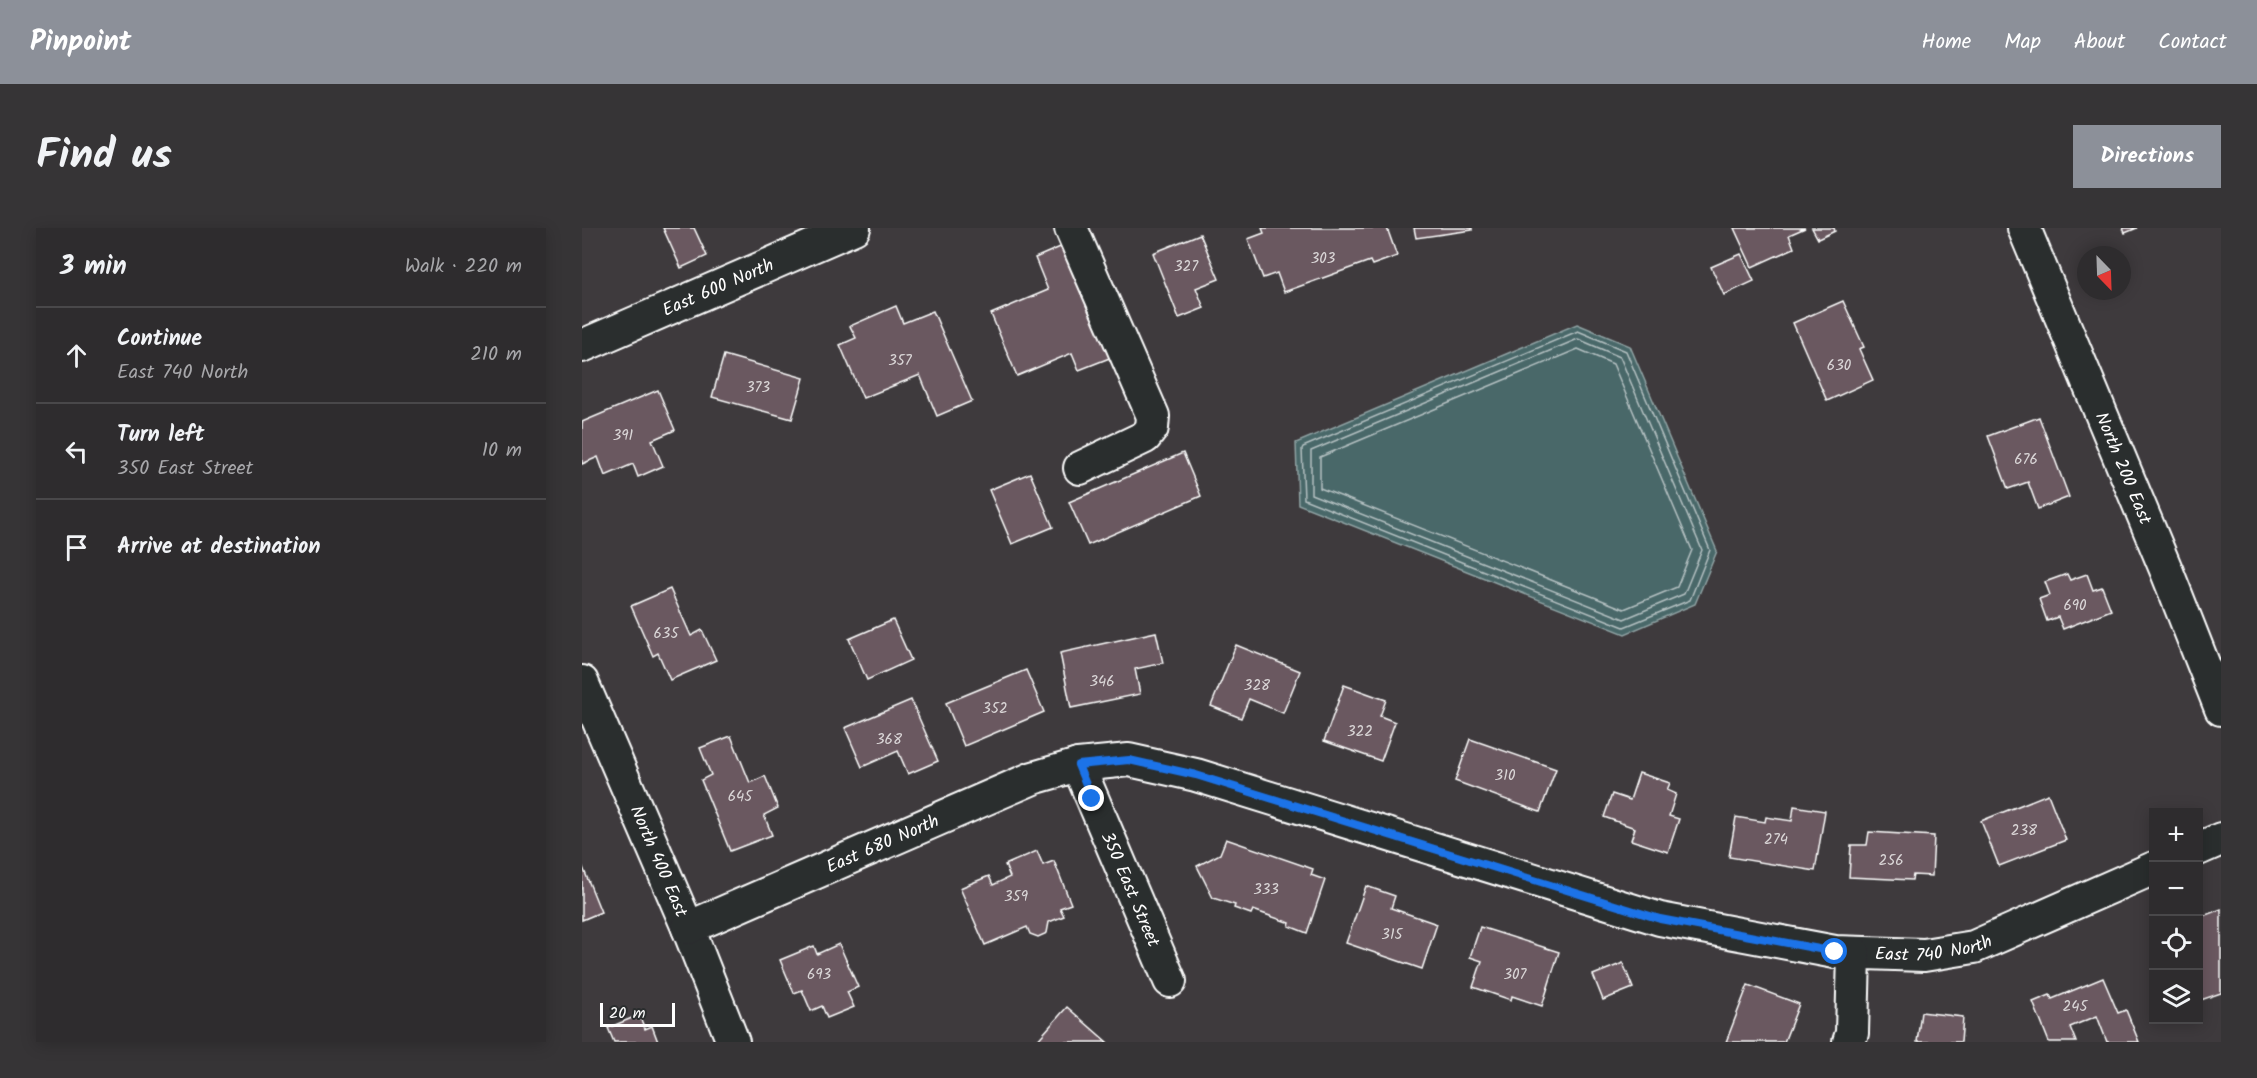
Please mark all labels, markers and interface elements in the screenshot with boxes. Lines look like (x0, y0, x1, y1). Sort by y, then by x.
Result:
text: Pinpoint (30, 20, 131, 65)
text: Home (1922, 26, 1971, 59)
text: Map (2004, 26, 2041, 59)
text: About (2074, 26, 2125, 59)
text: Contact (2158, 26, 2227, 59)
text: Find us (36, 123, 172, 190)
button: Directions (2073, 125, 2221, 188)
text: 3 min (60, 246, 127, 288)
north arrow (2077, 246, 2131, 300)
house number: 303 (1311, 247, 1336, 271)
text: Walk · 220 m (405, 251, 522, 283)
street label: East 600 North (658, 251, 779, 325)
house number: 327 (1174, 255, 1199, 279)
text: Continue (117, 322, 202, 357)
icon: ahead (60, 339, 93, 372)
text: 210 m (470, 339, 522, 371)
house number: 357 (888, 349, 913, 373)
house number: 630 (1827, 354, 1852, 378)
text: East 740 North (117, 357, 248, 389)
house number: 373 (746, 376, 770, 400)
street label: North 200 East (2086, 408, 2159, 530)
text: Turn left (117, 418, 204, 453)
house number: 391 (613, 424, 634, 448)
icon: left (60, 435, 93, 468)
text: 10 m (482, 435, 522, 467)
house number: 676 (2014, 448, 2038, 472)
text: 350 East Street (117, 453, 253, 485)
text: Arrive at destination (117, 530, 320, 565)
icon: arrive (60, 531, 93, 564)
house number: 690 (2063, 594, 2087, 618)
house number: 635 (654, 622, 679, 646)
house number: 346 (1089, 670, 1115, 694)
house number: 328 (1244, 674, 1271, 698)
house number: 352 (982, 697, 1008, 721)
house number: 322 (1347, 720, 1373, 744)
house number: 368 (876, 728, 903, 752)
house number: 310 (1495, 764, 1516, 788)
house number: 645 (728, 785, 753, 809)
route end (1078, 785, 1104, 811)
street label: North 400 East (621, 801, 695, 923)
street label: East 680 North (822, 807, 944, 882)
map controls (2149, 808, 2203, 1024)
button: + (2149, 808, 2203, 862)
house number: 238 (2011, 819, 2038, 843)
street label: 350 East Street (1092, 828, 1167, 953)
house number: 274 (1764, 828, 1788, 852)
house number: 256 (1878, 849, 1904, 873)
button: − (2149, 862, 2203, 916)
house number: 333 (1253, 878, 1279, 902)
house number: 359 (1004, 885, 1029, 909)
button: locate (2149, 916, 2203, 970)
house number: 315 (1381, 923, 1404, 947)
street label: East 740 North (1874, 928, 1997, 971)
route start (1821, 938, 1847, 964)
house number: 693 (807, 963, 832, 987)
house number: 307 (1504, 963, 1528, 987)
button: layers (2149, 970, 2203, 1024)
house number: 245 (2062, 995, 2088, 1019)
scale bar (600, 1000, 675, 1028)
text: 20 m (609, 1001, 645, 1026)

